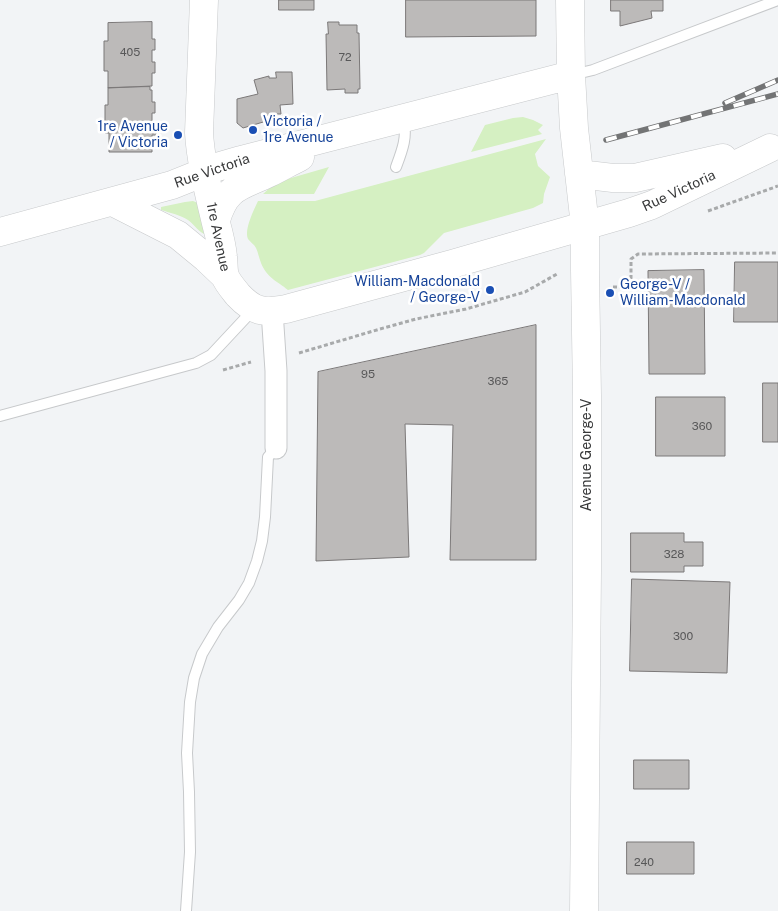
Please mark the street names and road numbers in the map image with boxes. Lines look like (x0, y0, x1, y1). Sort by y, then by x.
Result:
street label: Rue Victoria (172, 150, 252, 192)
street label: Rue Victoria (640, 167, 718, 215)
street label: 1re Avenue (202, 201, 234, 273)
street label: Avenue George-V (579, 399, 595, 511)

